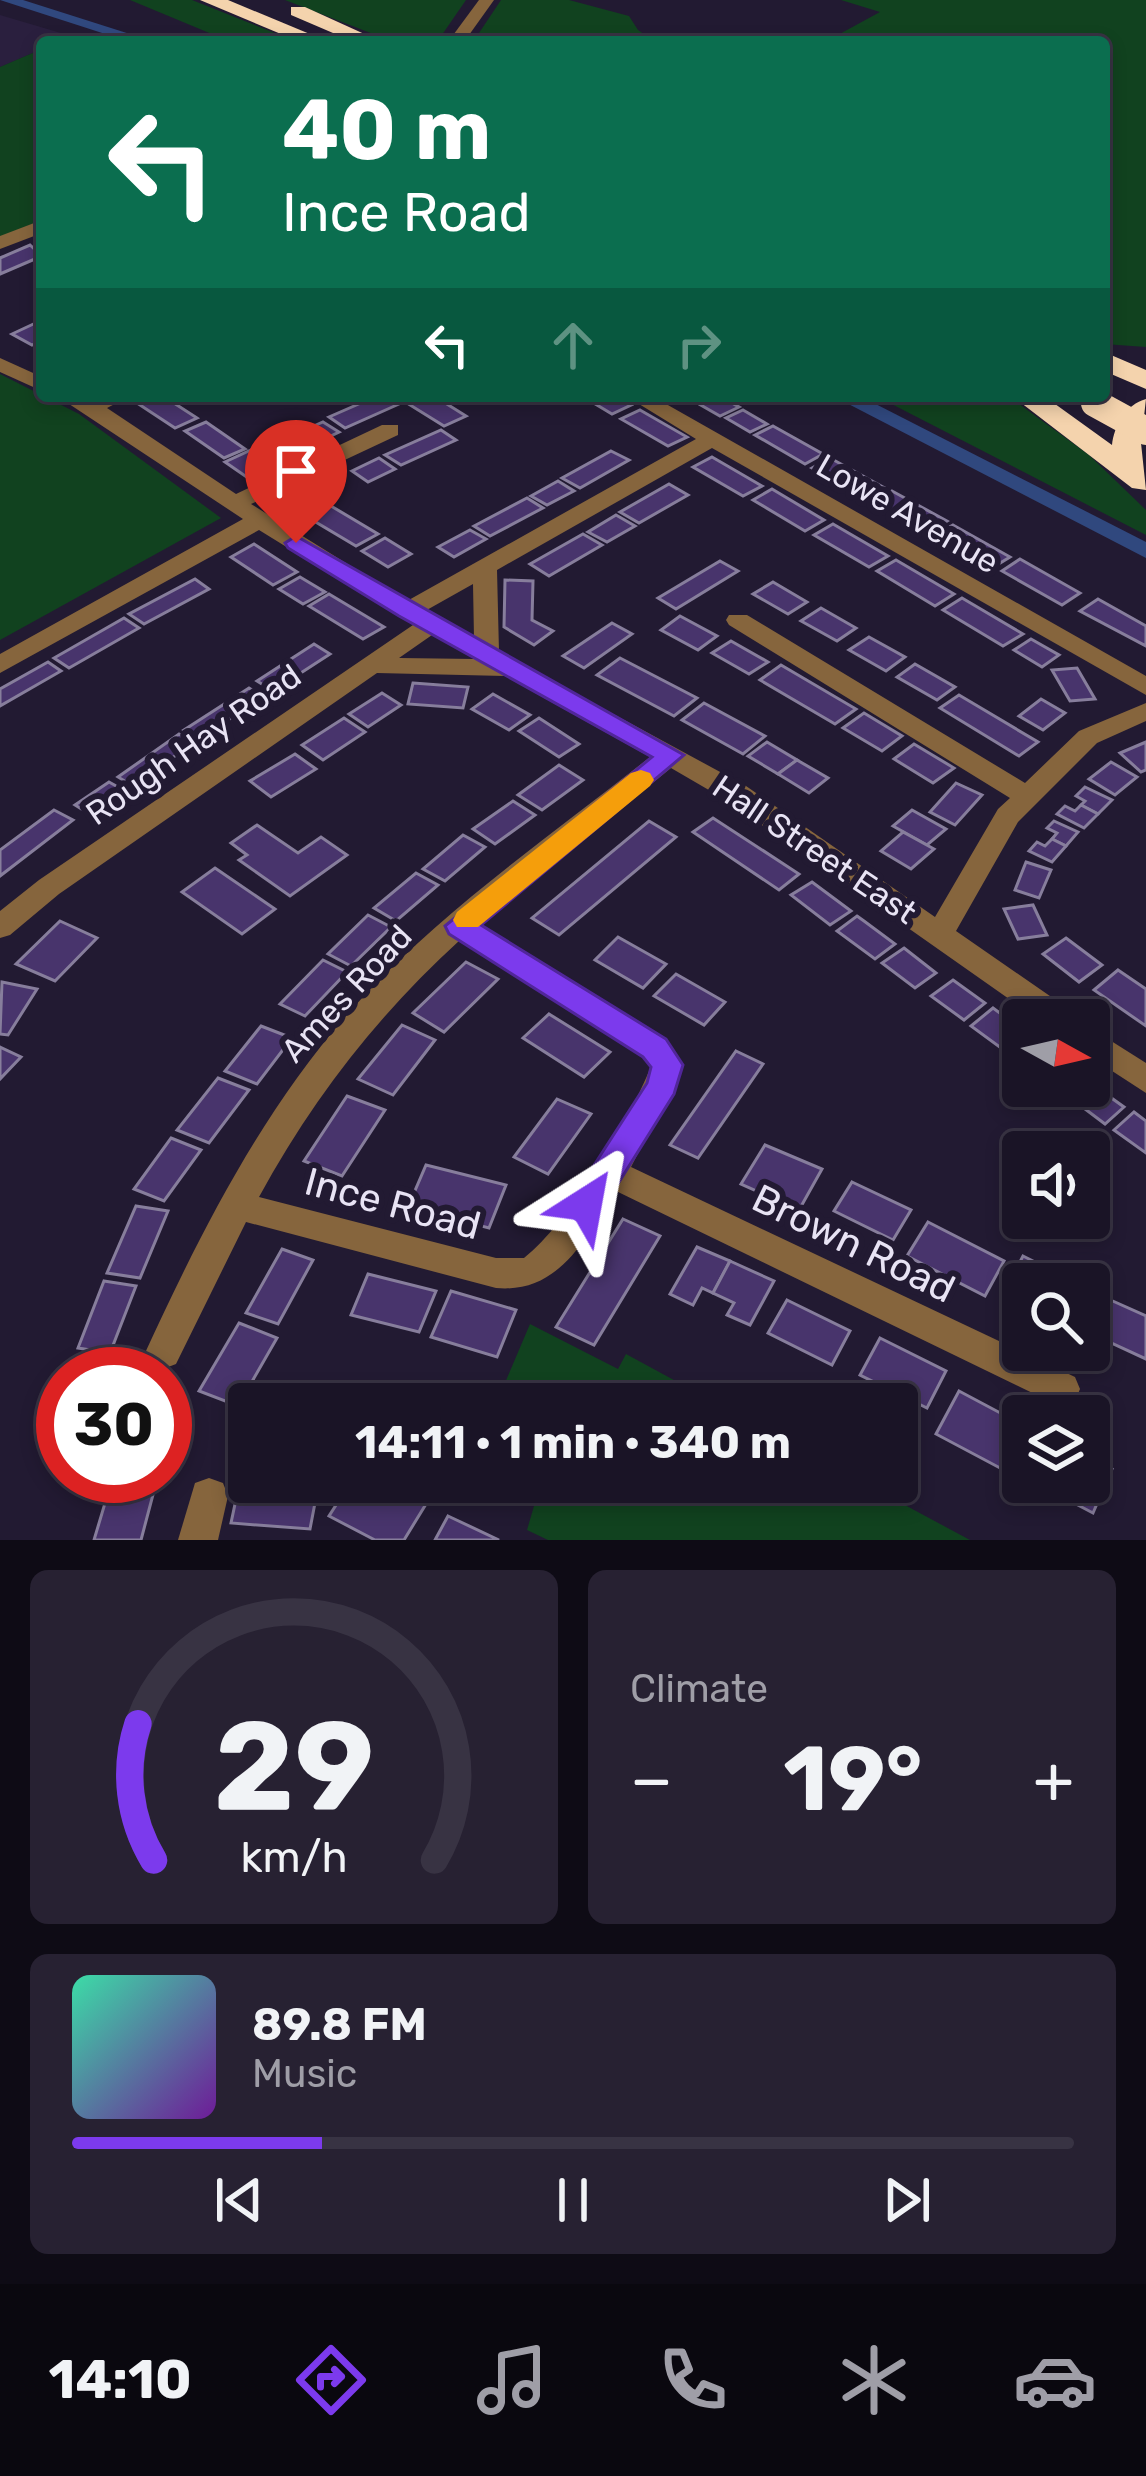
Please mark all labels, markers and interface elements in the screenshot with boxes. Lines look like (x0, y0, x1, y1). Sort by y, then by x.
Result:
text: 40 m (282, 80, 491, 180)
icon: left (84, 84, 240, 240)
text: Ince Road (282, 181, 531, 245)
icon: left (414, 312, 480, 378)
icon: ahead (540, 312, 606, 378)
icon: right (666, 312, 732, 378)
pin (245, 420, 347, 543)
icon: arrive (263, 438, 329, 504)
street label: Lowe Avenue (810, 446, 1006, 581)
street label: Rough Hay Road (78, 656, 308, 833)
street label: Hall Street East (705, 767, 924, 932)
street label: Ames Road (273, 917, 420, 1070)
north arrow (1002, 999, 1110, 1107)
map controls (1002, 999, 1110, 1503)
button: sound (1002, 1131, 1110, 1239)
position arrow (523, 1141, 649, 1267)
street label: Ince Road (300, 1159, 485, 1249)
street label: Brown Road (745, 1175, 962, 1313)
button: search (1002, 1263, 1110, 1371)
speed limit sign: 30 (36, 1347, 192, 1503)
button: layers (1002, 1395, 1110, 1503)
text: 14:11 · 1 min · 340 m (355, 1416, 791, 1469)
text: Climate (630, 1666, 768, 1712)
text: 29 (213, 1692, 375, 1840)
text: 19° (783, 1726, 923, 1833)
text: − (630, 1740, 673, 1819)
text: + (1033, 1740, 1074, 1819)
text: km/h (240, 1832, 348, 1883)
text: 89.8 FM (252, 1998, 427, 2051)
text: Music (252, 2051, 357, 2097)
icon: previous (206, 2167, 272, 2233)
icon: pause (540, 2167, 606, 2233)
icon: next (874, 2167, 940, 2233)
icon: directions (289, 2338, 373, 2422)
icon: music (470, 2338, 554, 2422)
icon: phone (651, 2338, 735, 2422)
icon: climate (832, 2338, 916, 2422)
icon: car (1013, 2338, 1097, 2422)
text: 14:10 (49, 2348, 192, 2412)

